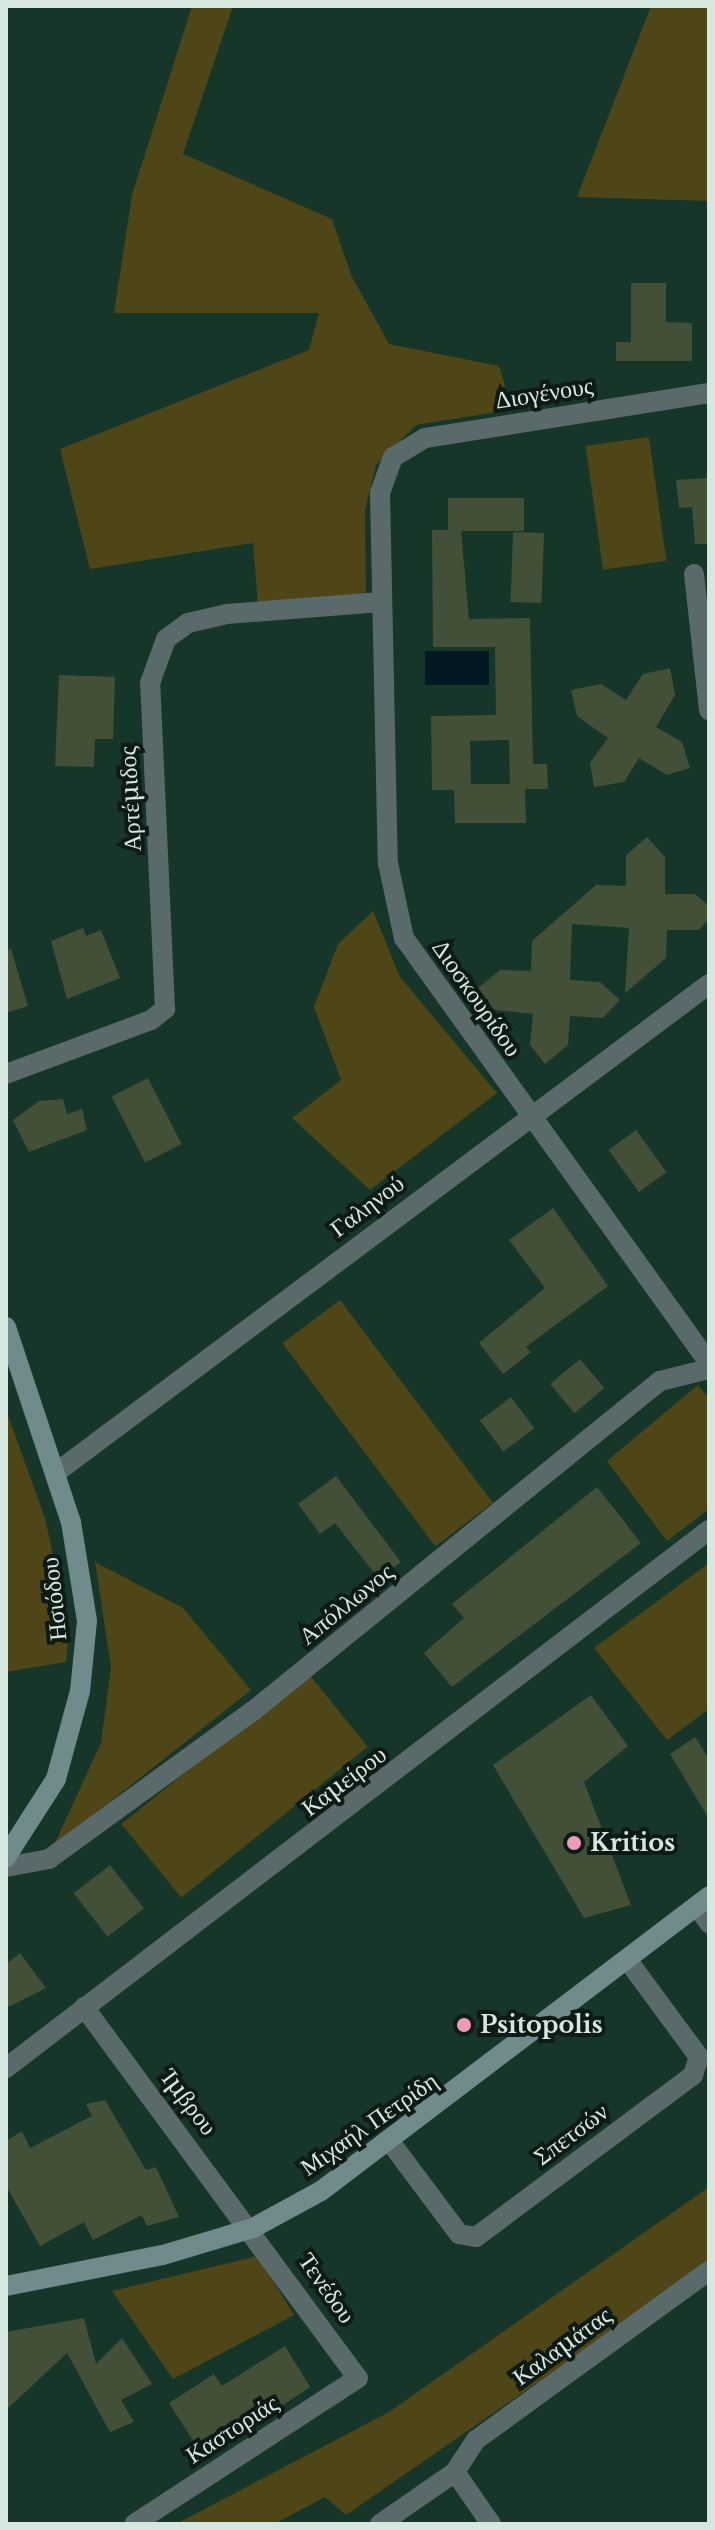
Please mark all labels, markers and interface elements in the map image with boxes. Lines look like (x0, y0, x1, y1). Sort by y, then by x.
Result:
street label: Διογένους (493, 371, 595, 415)
street label: Αρτέμιδος (113, 746, 147, 852)
street label: Διοσκουρίδου (426, 934, 528, 1062)
street label: Γαληνού (324, 1169, 410, 1243)
street label: Ησιόδου (35, 1556, 73, 1642)
street label: Απόλλωνος (293, 1557, 399, 1651)
street label: Καμείρου (296, 1740, 392, 1822)
place label: Kritios (590, 1829, 675, 1857)
marker: Kritios (565, 1834, 583, 1852)
place label: Psitopolis (480, 2011, 603, 2039)
marker: Psitopolis (455, 2016, 473, 2034)
street label: Ίμβρου (155, 2063, 223, 2141)
street label: Μιχαήλ Πετρίδη (295, 2066, 443, 2182)
street label: Σπετσών (528, 2097, 614, 2171)
street label: Τενέδου (292, 2247, 362, 2329)
street label: Καλαμάτας (507, 2301, 617, 2391)
street label: Καστοριάς (181, 2389, 283, 2469)

